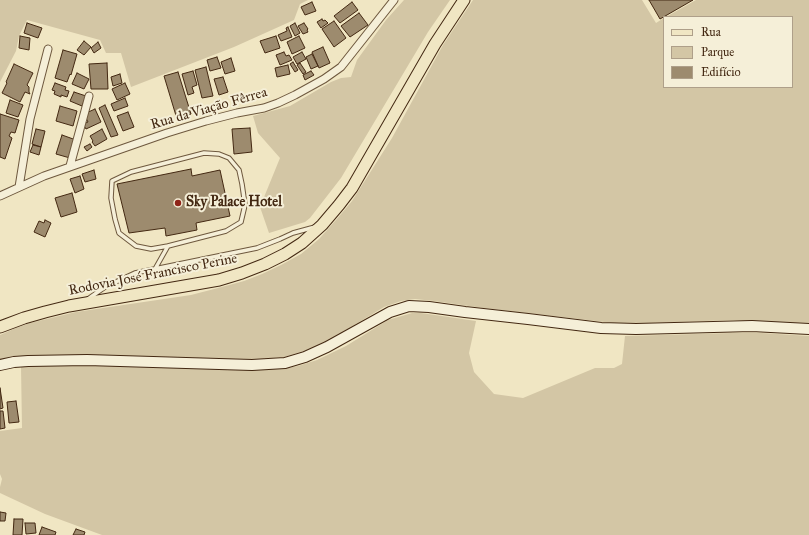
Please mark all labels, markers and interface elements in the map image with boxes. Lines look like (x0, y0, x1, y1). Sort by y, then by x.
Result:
legend (663, 16, 793, 88)
text: Rua (701, 25, 721, 39)
text: Parque (701, 45, 734, 59)
text: Edifício (701, 65, 741, 79)
street label: Rua da Viação Fêrrea (149, 84, 269, 134)
place label: Sky Palace Hotel (186, 195, 282, 211)
marker: Sky Palace Hotel (173, 198, 183, 208)
street label: Rodovia José Francisco Perine (67, 250, 239, 300)

